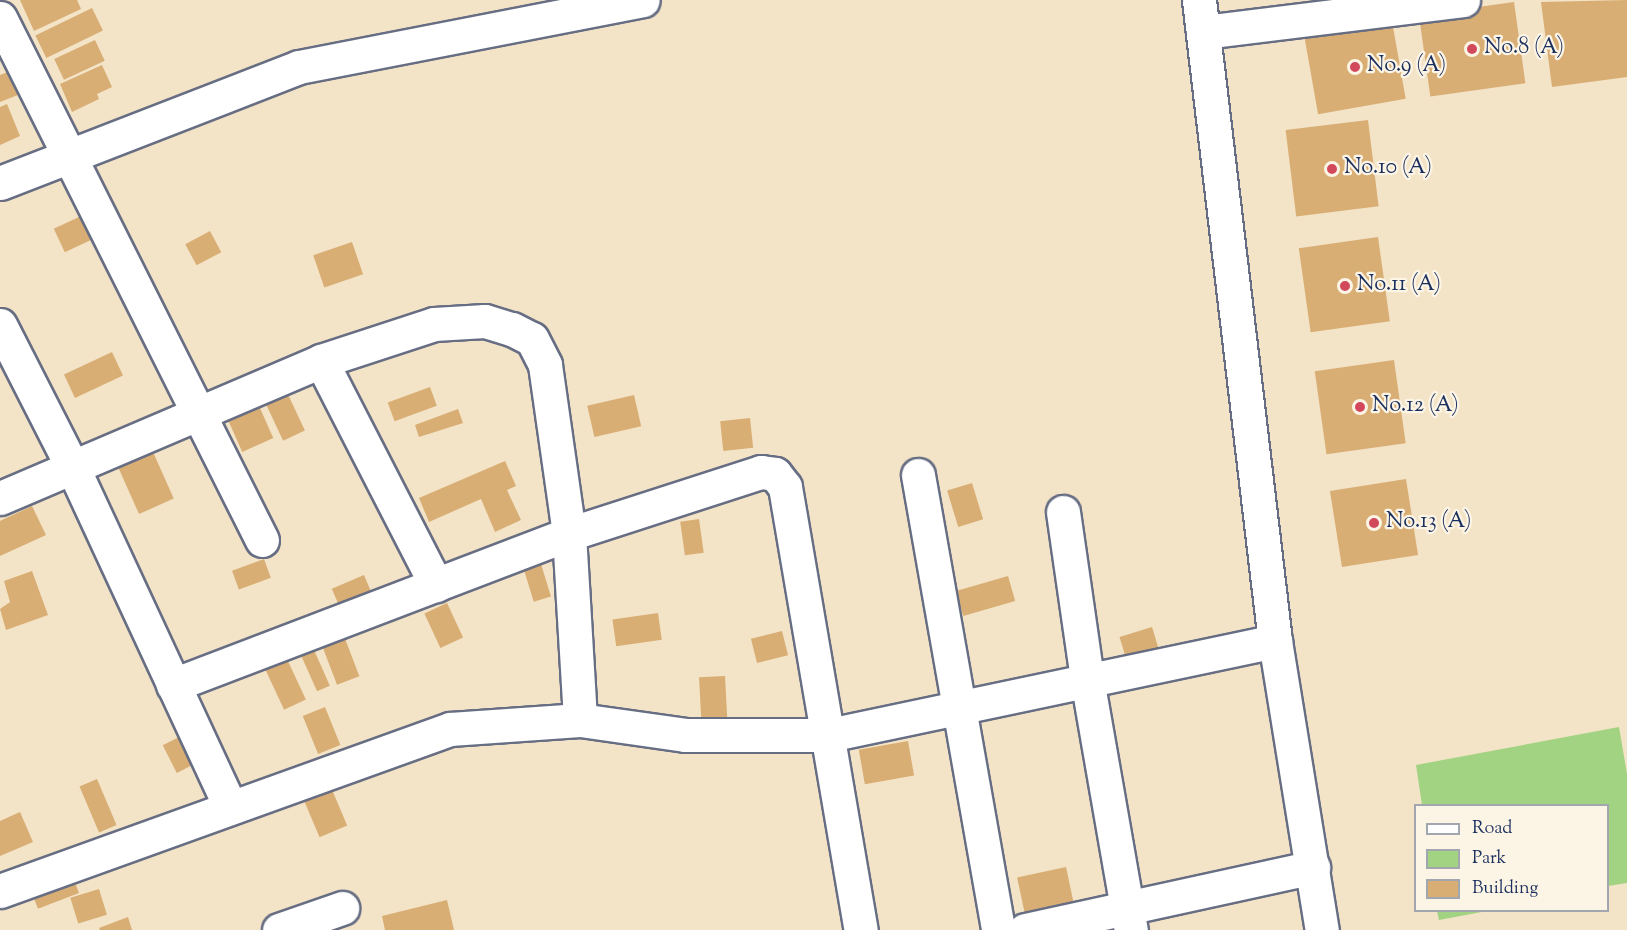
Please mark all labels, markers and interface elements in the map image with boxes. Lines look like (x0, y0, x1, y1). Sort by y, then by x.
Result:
place label: No.8 (A) (1484, 36, 1564, 62)
marker: No.8 (A) (1465, 42, 1479, 56)
place label: No.9 (A) (1367, 54, 1446, 80)
marker: No.9 (A) (1348, 60, 1362, 74)
place label: No.10 (A) (1344, 156, 1432, 182)
marker: No.10 (A) (1325, 162, 1339, 176)
place label: No.11 (A) (1357, 273, 1441, 299)
marker: No.11 (A) (1338, 279, 1352, 293)
place label: No.12 (A) (1372, 394, 1459, 420)
marker: No.12 (A) (1353, 400, 1367, 414)
place label: No.13 (A) (1386, 510, 1471, 536)
marker: No.13 (A) (1367, 516, 1381, 530)
legend (1414, 804, 1609, 912)
text: Road (1472, 816, 1512, 842)
text: Park (1472, 846, 1506, 872)
text: Building (1472, 876, 1538, 902)

